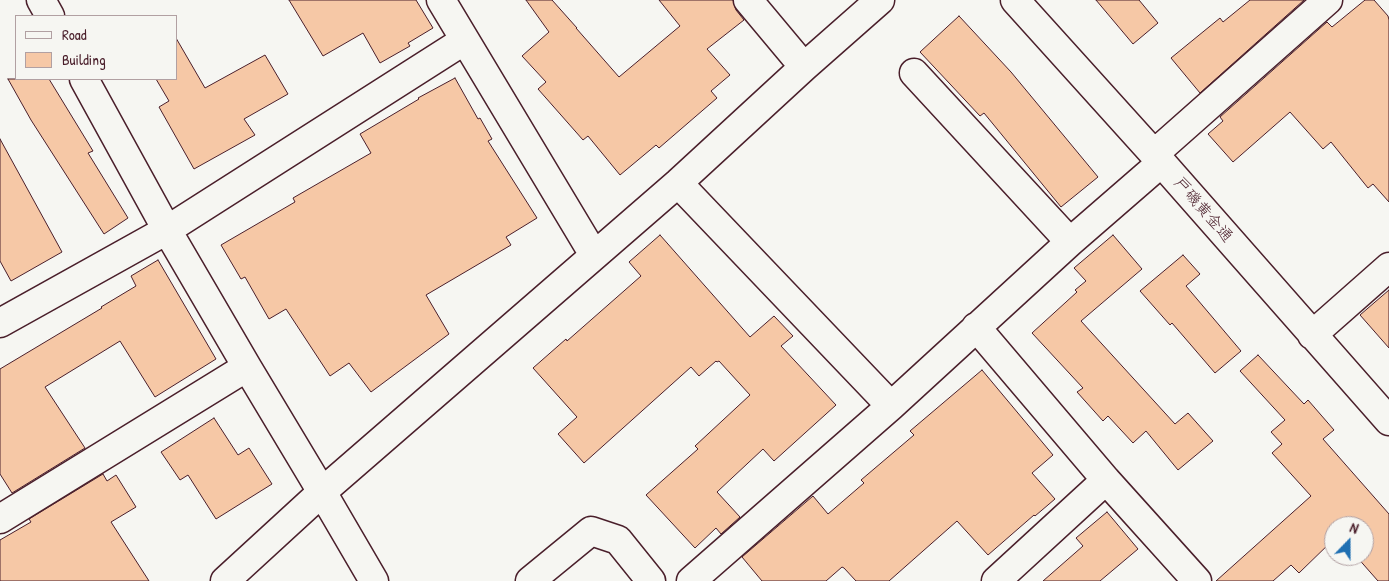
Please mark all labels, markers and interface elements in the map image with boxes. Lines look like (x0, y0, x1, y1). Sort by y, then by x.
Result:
legend (15, 15, 178, 80)
text: Road (62, 24, 87, 45)
text: Building (62, 49, 106, 70)
street label: 戸磯黄金通 (1170, 174, 1236, 246)
north arrow (1324, 516, 1374, 566)
text: N (1347, 517, 1361, 538)

